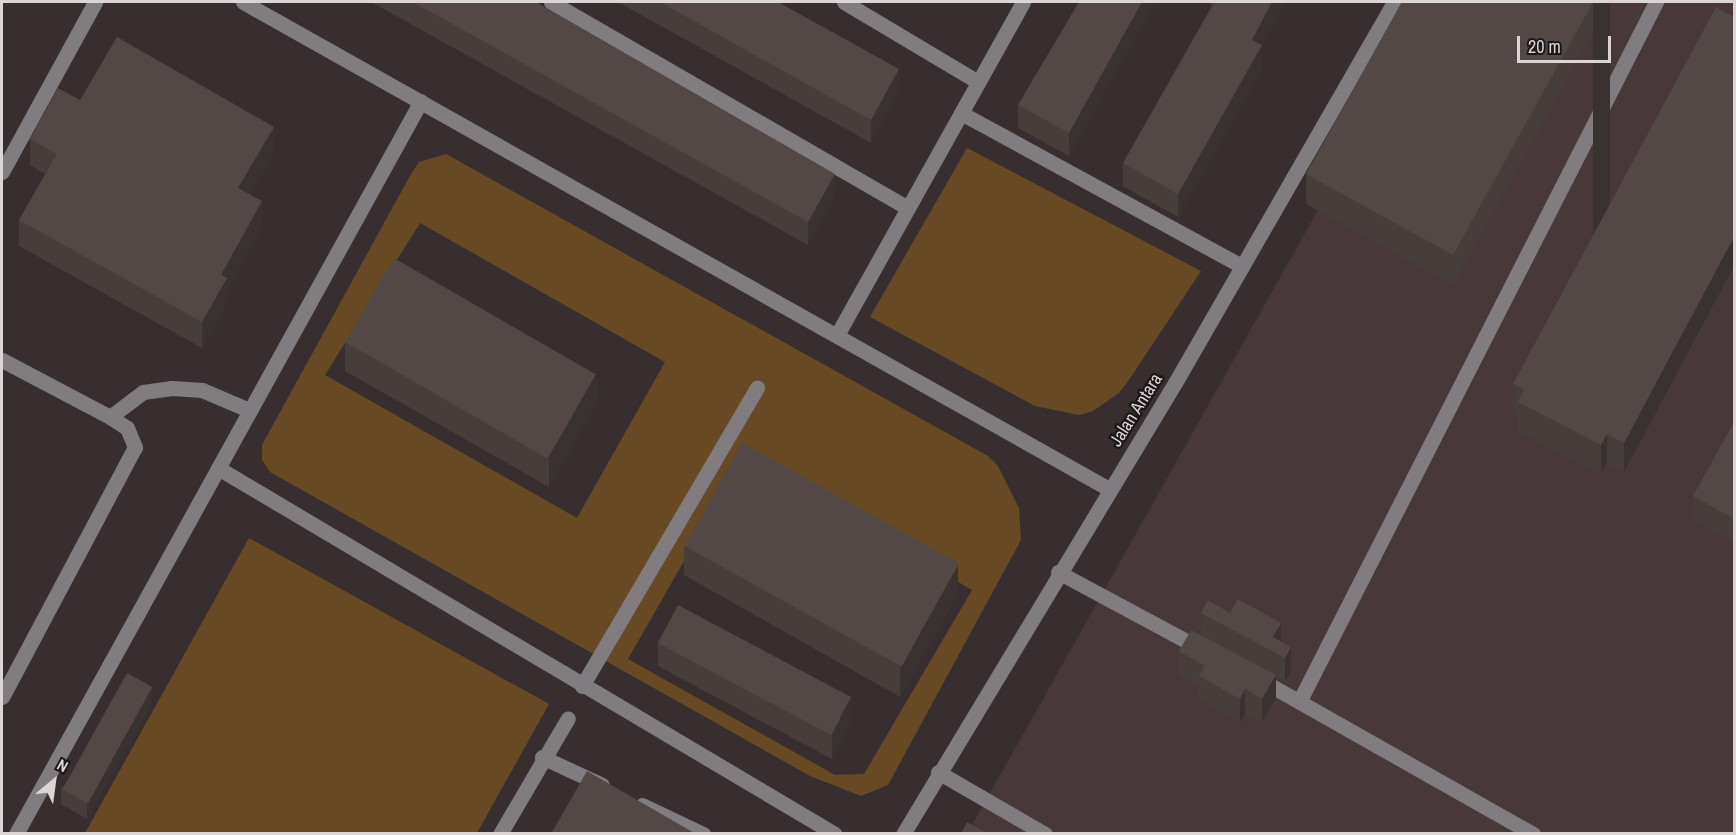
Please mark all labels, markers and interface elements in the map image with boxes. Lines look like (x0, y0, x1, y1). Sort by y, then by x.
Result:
scale bar (1520, 24, 1614, 62)
text: 20 m (1528, 34, 1561, 59)
street label: Jalan Antara (1105, 369, 1167, 451)
north arrow (24, 751, 84, 811)
text: N (53, 753, 72, 777)

